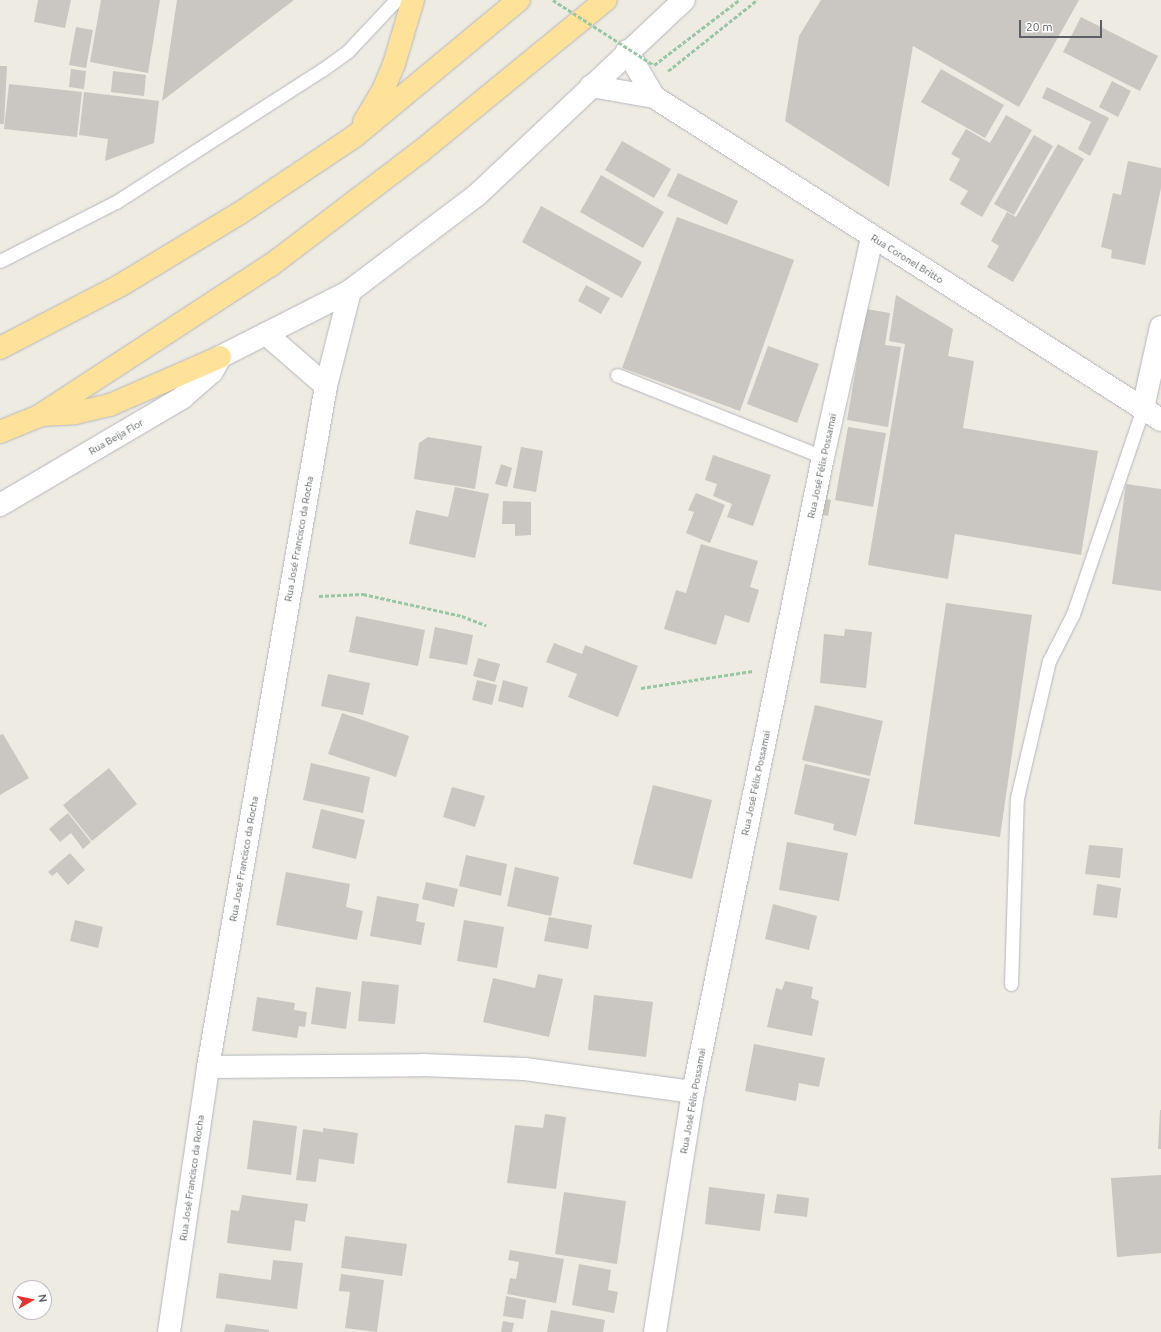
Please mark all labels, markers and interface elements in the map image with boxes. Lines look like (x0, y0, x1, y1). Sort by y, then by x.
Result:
scale bar (1021, 12, 1104, 38)
text: 20 m (1026, 20, 1053, 33)
street label: Rua Coronel Britto (868, 232, 946, 286)
street label: Rua José Félix Possamai (805, 412, 839, 520)
street label: Rua Beija Flor (87, 417, 145, 457)
street label: Rua José Francisco da Rocha (282, 475, 316, 603)
street label: Rua José Félix Possamai (739, 729, 773, 837)
street label: Rua José Francisco da Rocha (227, 795, 261, 923)
street label: Rua José Félix Possamai (678, 1047, 708, 1155)
street label: Rua José Francisco da Rocha (177, 1114, 207, 1242)
north arrow (12, 1280, 52, 1320)
text: N (36, 1293, 49, 1303)

